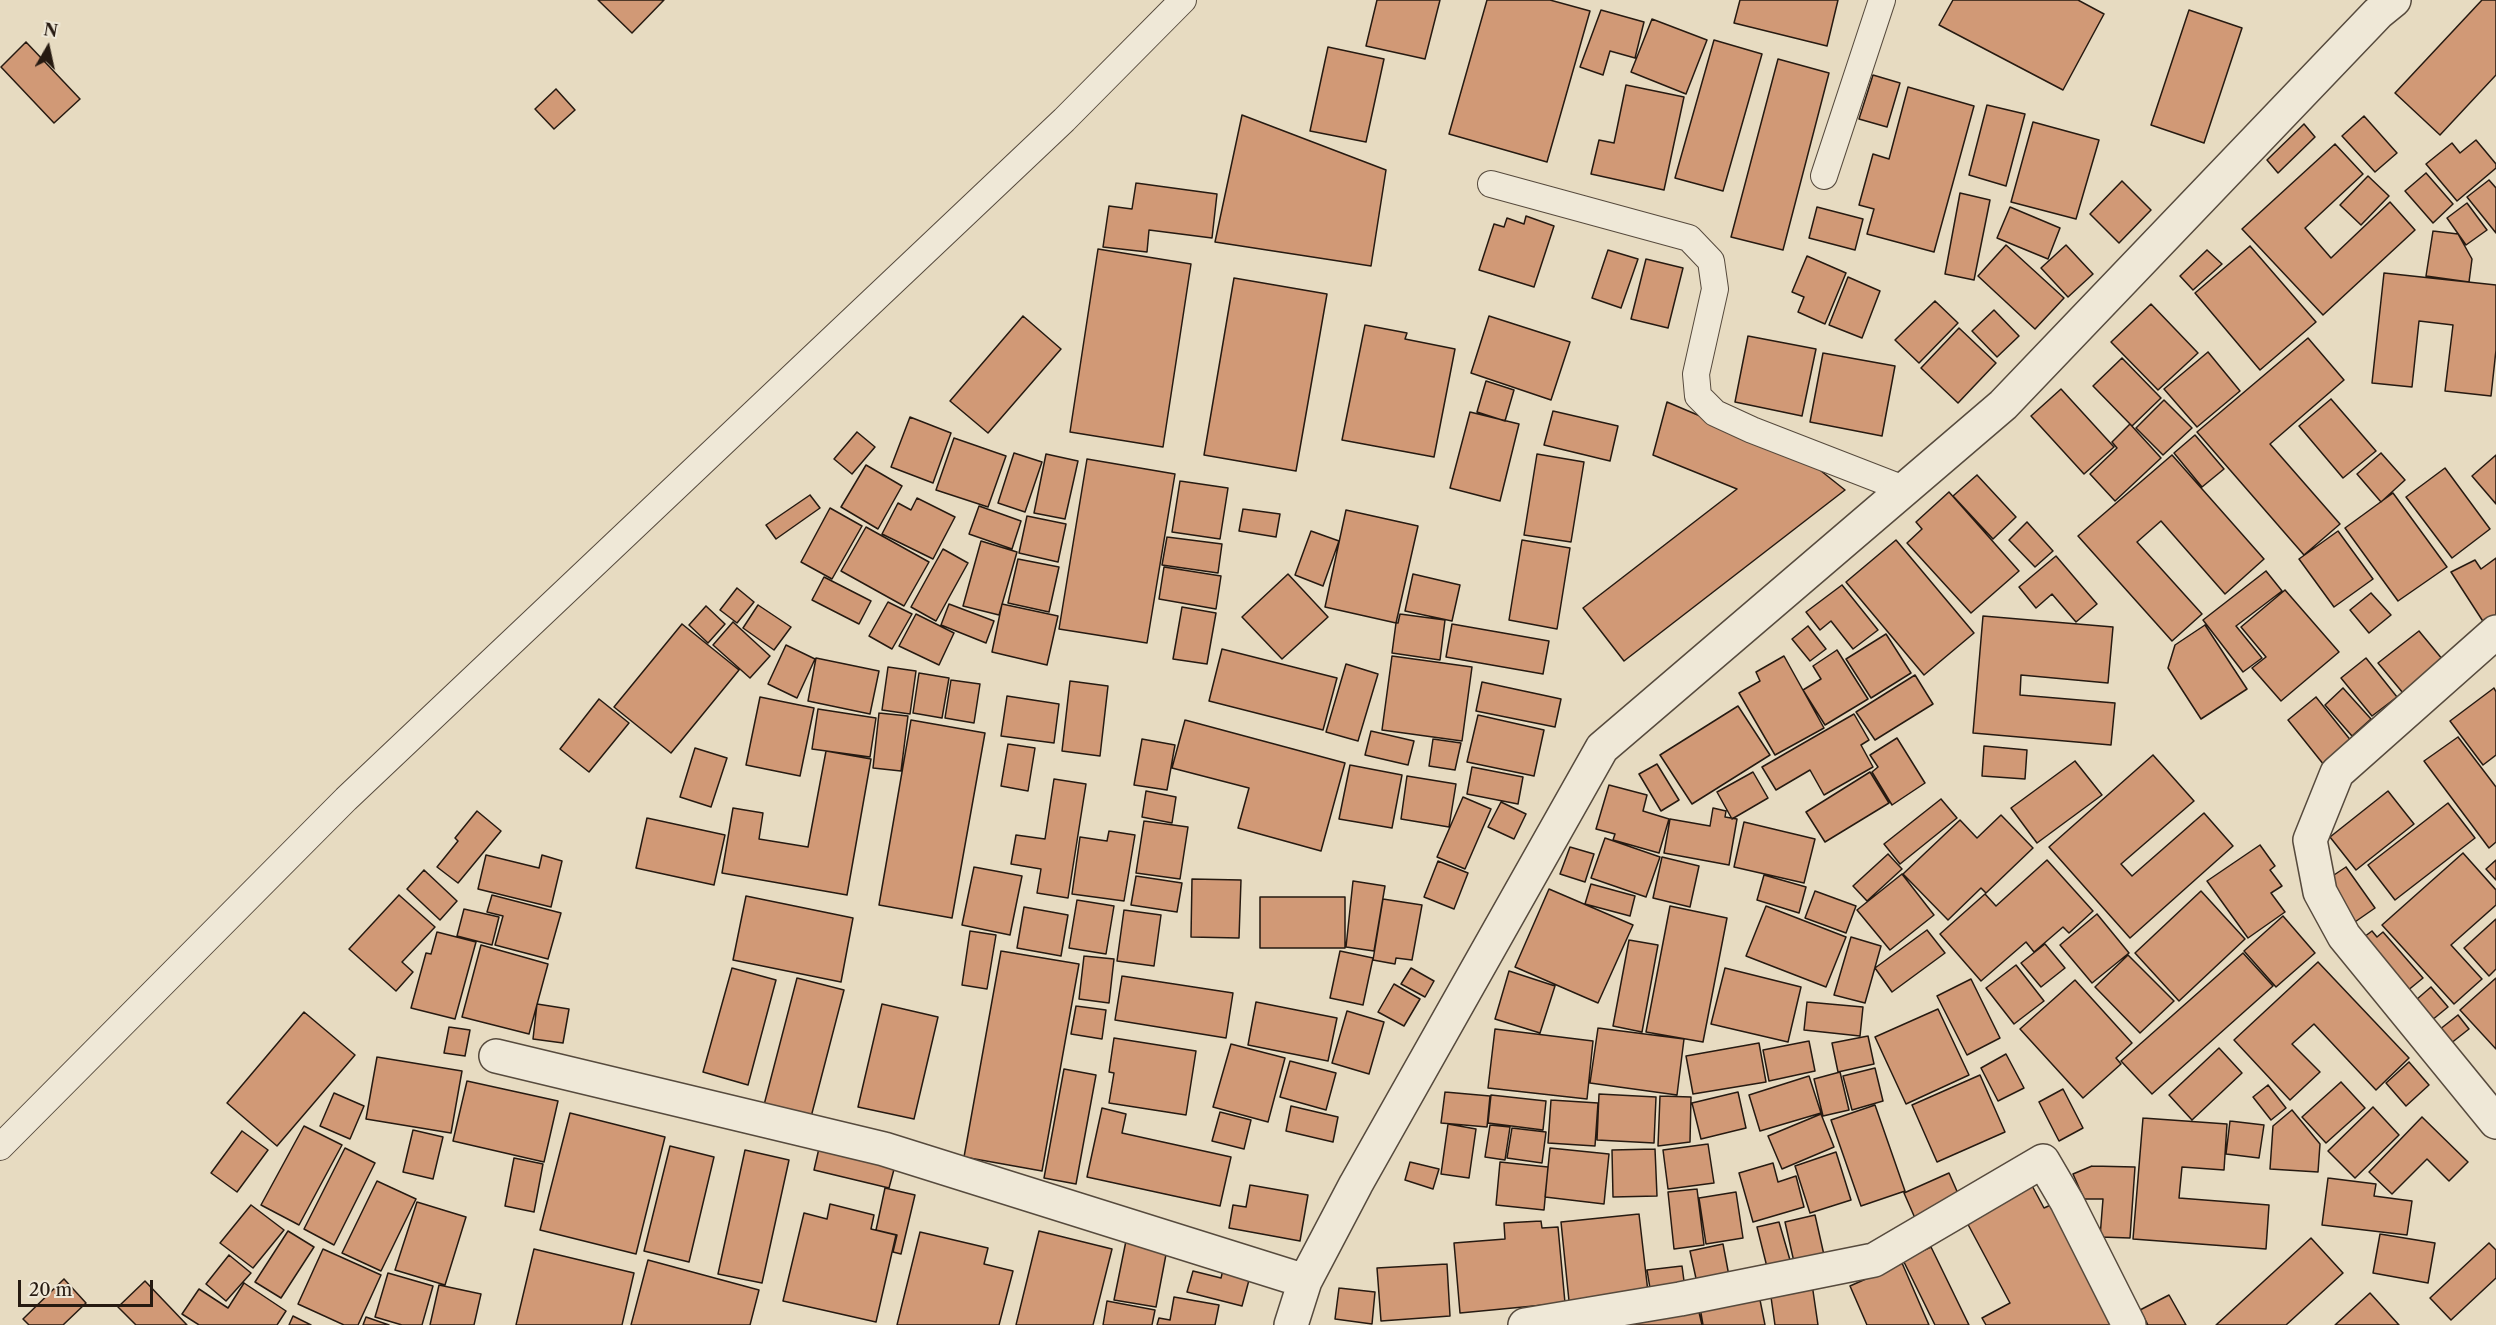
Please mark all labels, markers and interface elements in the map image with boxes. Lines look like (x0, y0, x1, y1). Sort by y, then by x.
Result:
north arrow (18, 18, 78, 78)
text: N (42, 19, 59, 41)
scale bar (21, 1268, 156, 1306)
text: 20 m (29, 1279, 72, 1301)

